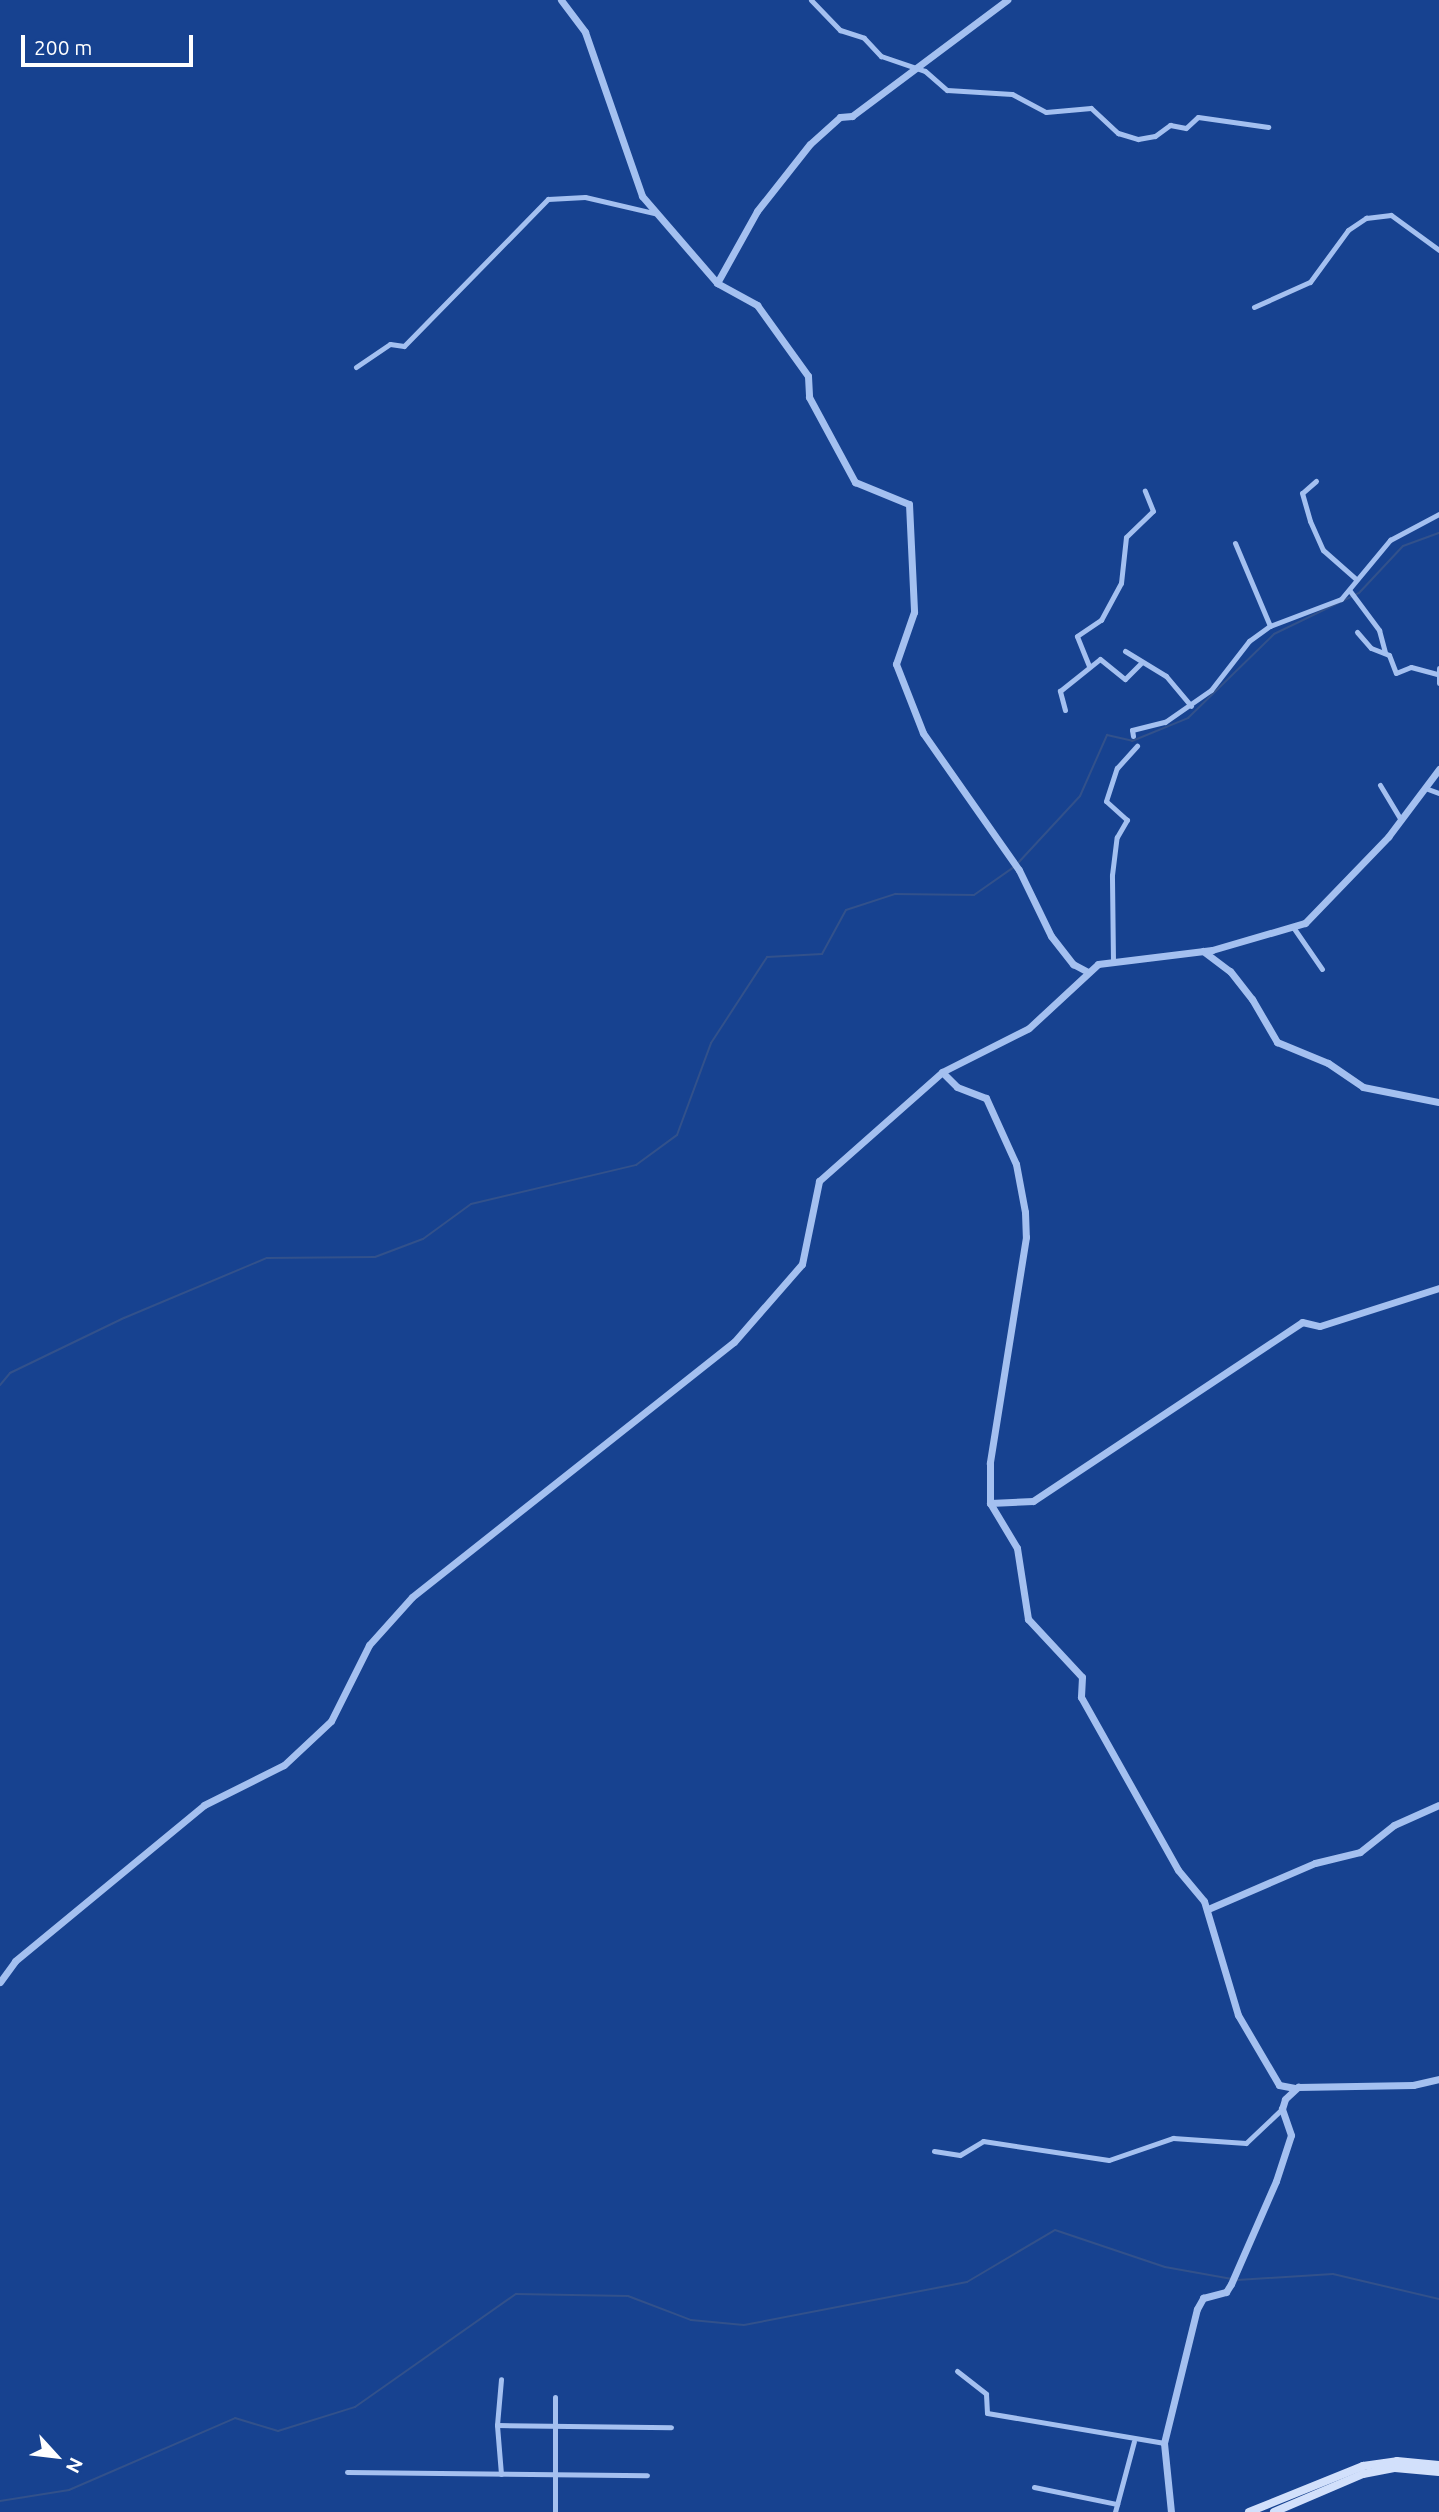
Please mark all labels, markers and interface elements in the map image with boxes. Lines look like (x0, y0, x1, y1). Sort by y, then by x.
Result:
scale bar (24, 21, 196, 65)
text: 200 m (34, 35, 92, 59)
north arrow (21, 2421, 91, 2491)
text: N (62, 2454, 88, 2477)

